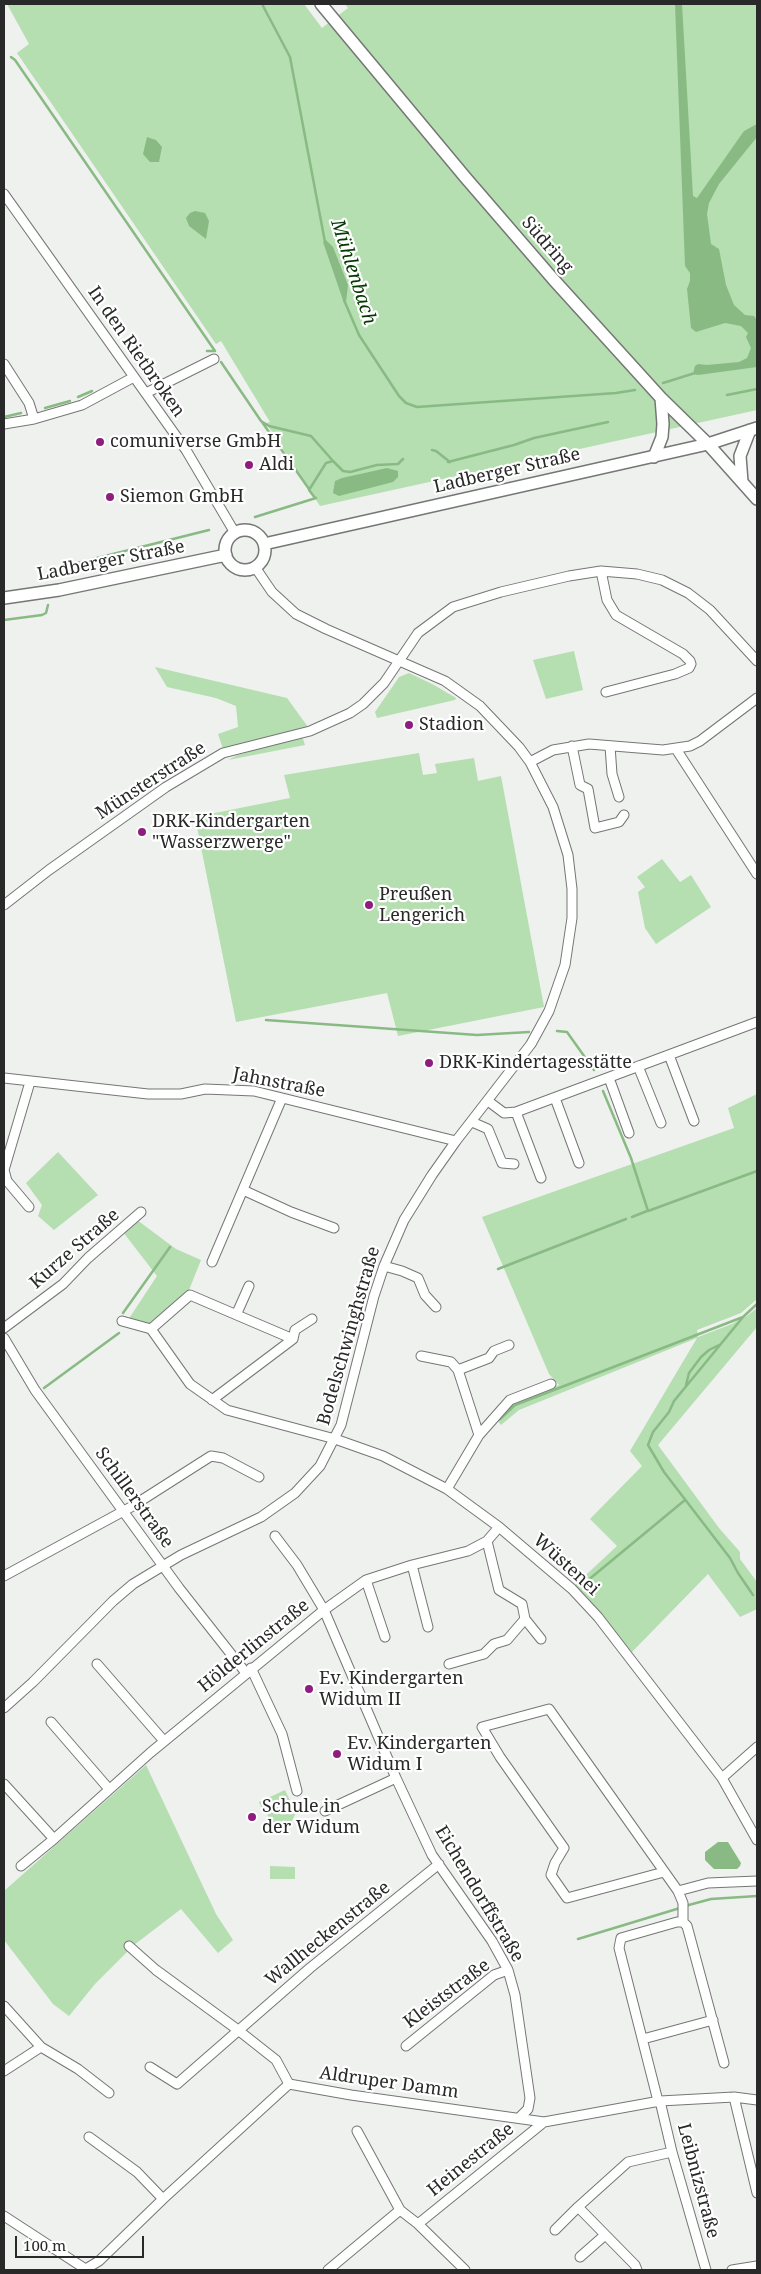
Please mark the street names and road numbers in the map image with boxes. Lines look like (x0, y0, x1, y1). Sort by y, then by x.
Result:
street label: Südring (517, 212, 577, 278)
street label: In den Rietbroken (83, 282, 189, 422)
street label: Ladberger Straße (432, 444, 582, 498)
street label: Ladberger Straße (35, 536, 187, 586)
street label: Münsterstraße (92, 738, 210, 824)
street label: Jahnstraße (231, 1063, 327, 1103)
street label: Kurze Straße (26, 1204, 124, 1294)
street label: Bodelschwinghstraße (313, 1244, 385, 1428)
street label: Schillerstraße (90, 1443, 178, 1553)
street label: Wüstenei (529, 1530, 603, 1600)
street label: Hölderlinstraße (194, 1595, 314, 1697)
street label: Eichendorffstraße (430, 1822, 528, 1966)
street label: Wallheckenstraße (261, 1877, 395, 1991)
street label: Kleiststraße (400, 1955, 494, 2033)
street label: Aldruper Damm (318, 2063, 460, 2103)
street label: Heinestraße (423, 2119, 519, 2201)
street label: Leibnizstraße (672, 2121, 724, 2241)

